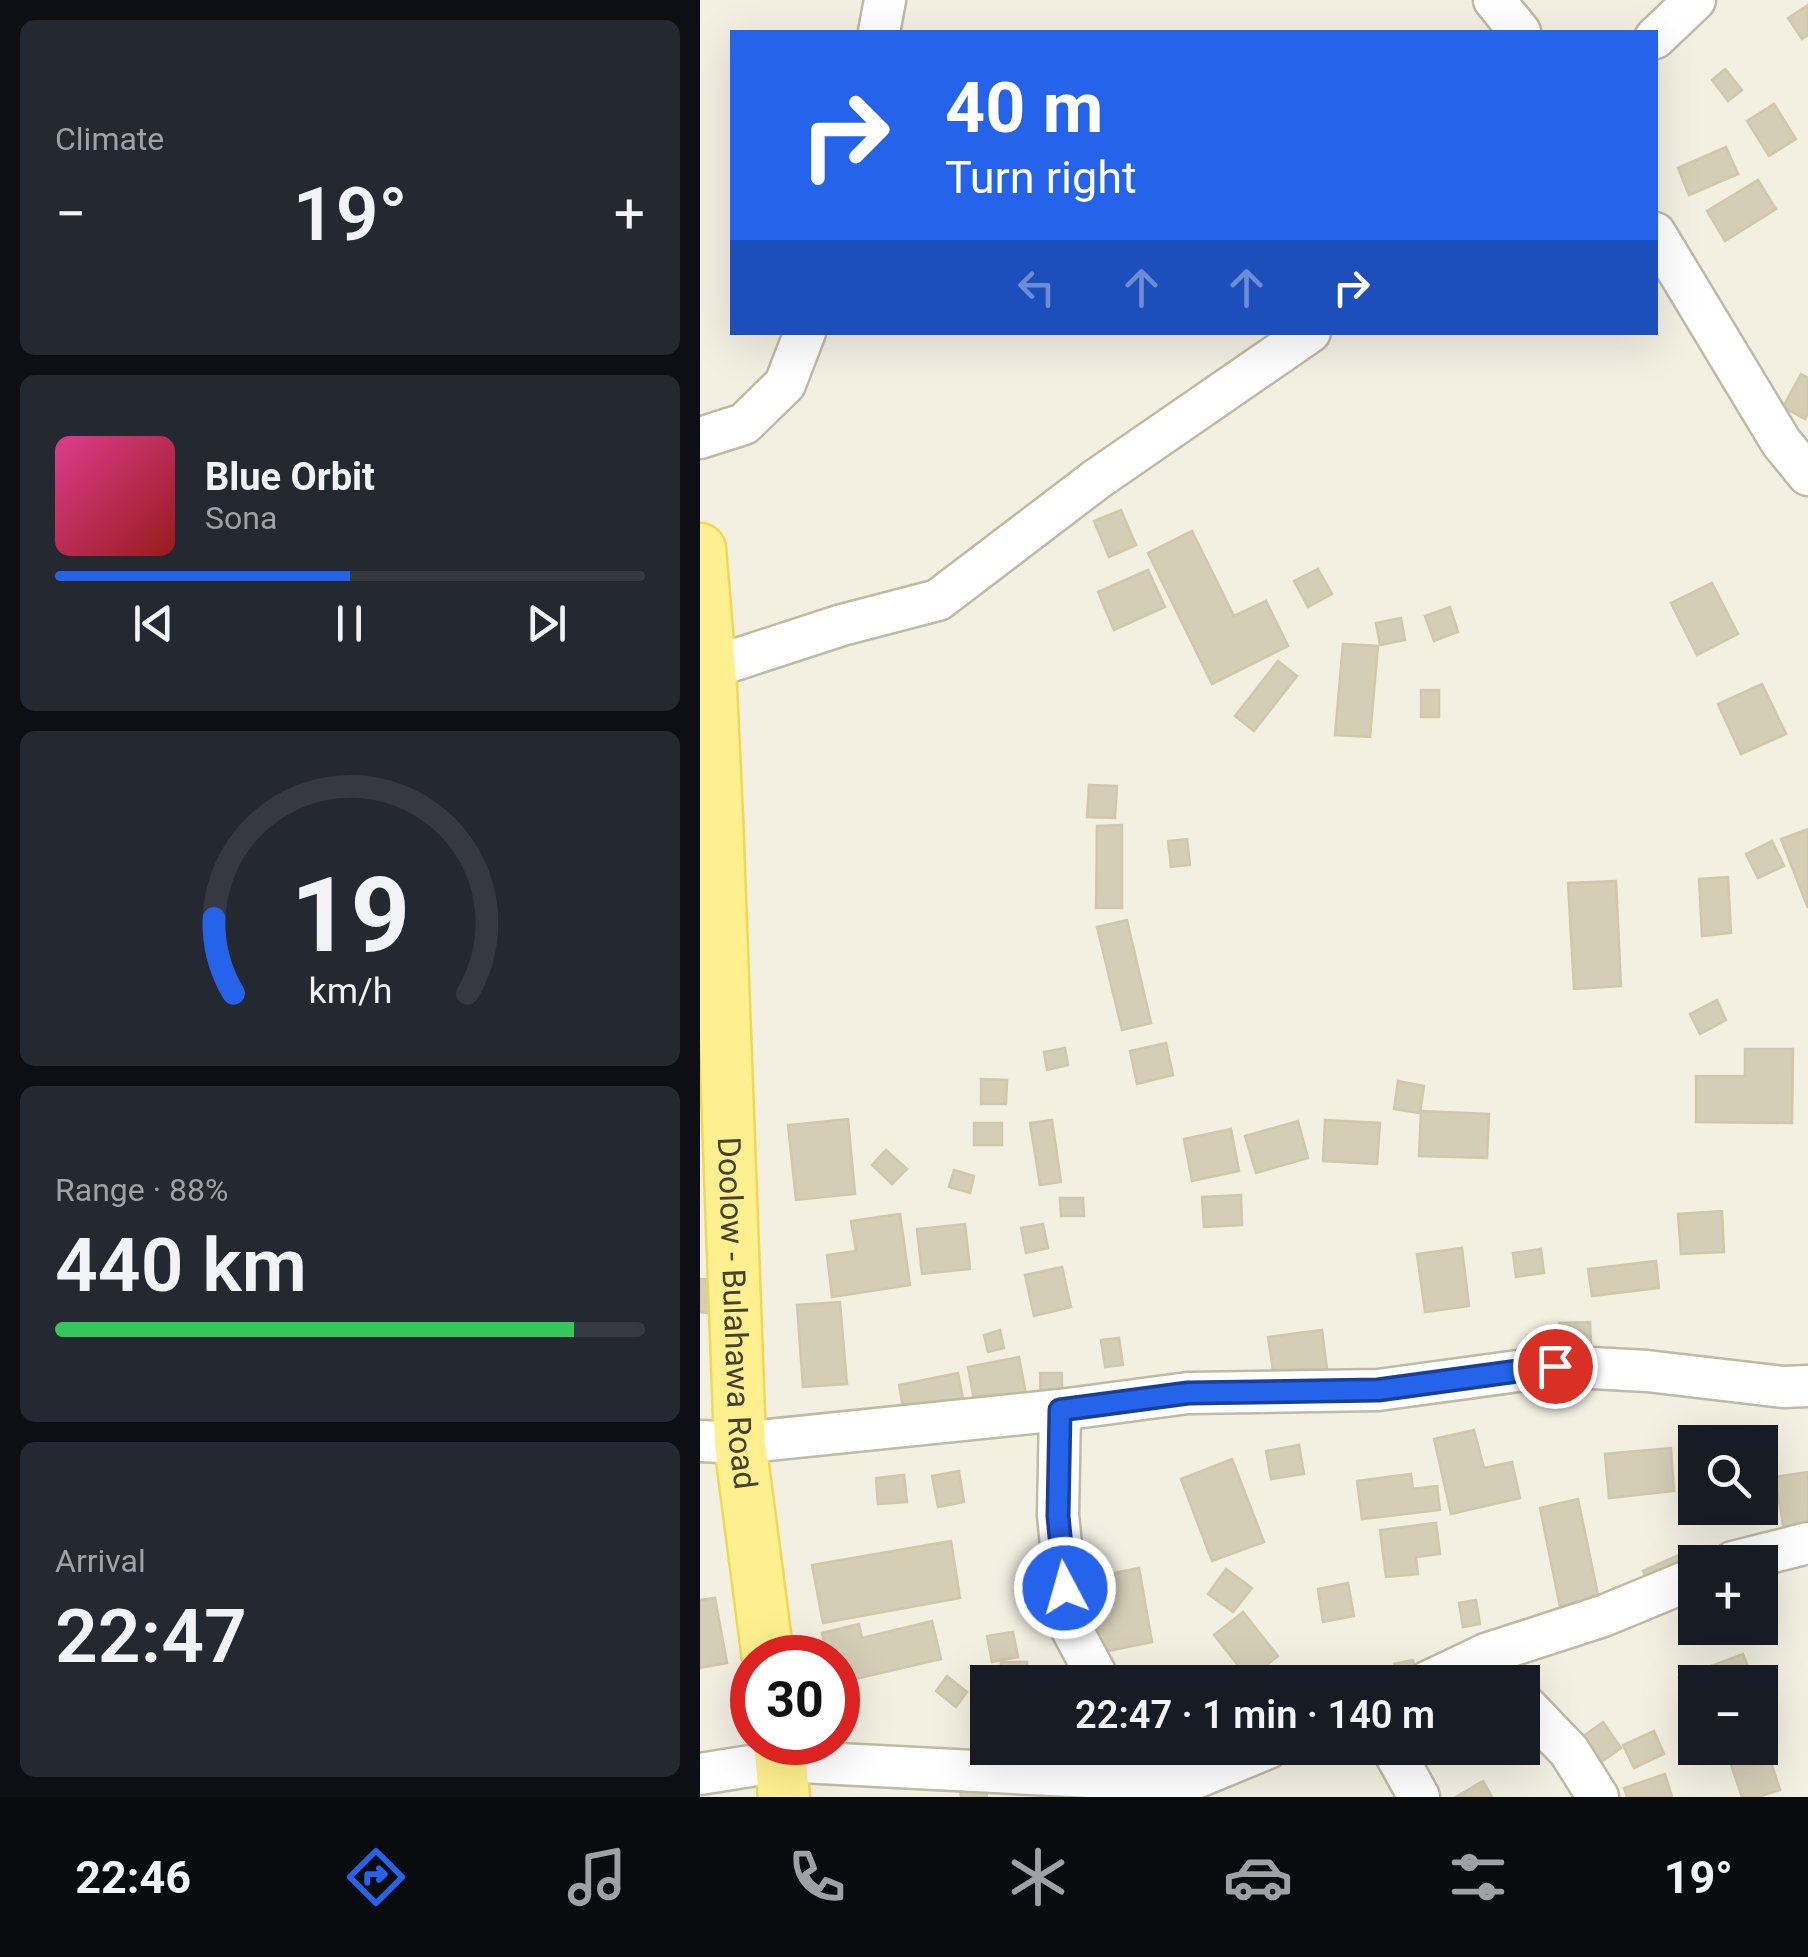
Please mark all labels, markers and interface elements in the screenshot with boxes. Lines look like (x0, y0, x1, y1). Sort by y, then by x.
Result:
text: 40 m (945, 67, 1103, 149)
icon: right (780, 70, 910, 200)
text: Climate (55, 120, 164, 158)
text: Turn right (945, 151, 1137, 204)
text: 19° (293, 170, 407, 258)
text: − (55, 182, 86, 246)
text: + (614, 182, 645, 246)
icon: left (1009, 260, 1064, 315)
icon: ahead (1114, 260, 1169, 315)
icon: ahead (1219, 260, 1274, 315)
icon: right (1324, 260, 1379, 315)
text: Blue Orbit (205, 455, 375, 499)
text: Sona (205, 499, 277, 537)
icon: previous (126, 596, 181, 651)
icon: pause (322, 596, 377, 651)
icon: next (519, 596, 574, 651)
text: 19 (290, 855, 410, 976)
text: km/h (308, 970, 392, 1012)
street label: Doolow - Bulahawa Road (710, 1136, 765, 1492)
text: Range · 88% (55, 1171, 228, 1209)
text: 440 km (55, 1221, 307, 1309)
pin (1513, 1324, 1598, 1409)
icon: arrive (1528, 1339, 1583, 1394)
map controls (1678, 1425, 1778, 1765)
button: search (1678, 1425, 1778, 1525)
position arrow (1013, 1536, 1117, 1640)
text: Arrival (55, 1542, 146, 1580)
button: + (1678, 1545, 1778, 1645)
text: 22:47 (55, 1592, 247, 1680)
speed limit sign: 30 (730, 1635, 860, 1765)
button: − (1678, 1665, 1778, 1765)
text: 22:47 · 1 min · 140 m (1075, 1693, 1435, 1737)
icon: directions (341, 1842, 411, 1912)
icon: music (562, 1842, 632, 1912)
icon: phone (782, 1842, 852, 1912)
icon: climate (1003, 1842, 1073, 1912)
icon: car (1223, 1842, 1293, 1912)
icon: filters (1443, 1842, 1513, 1912)
text: 22:46 (75, 1851, 191, 1904)
text: 19° (1664, 1851, 1733, 1904)

